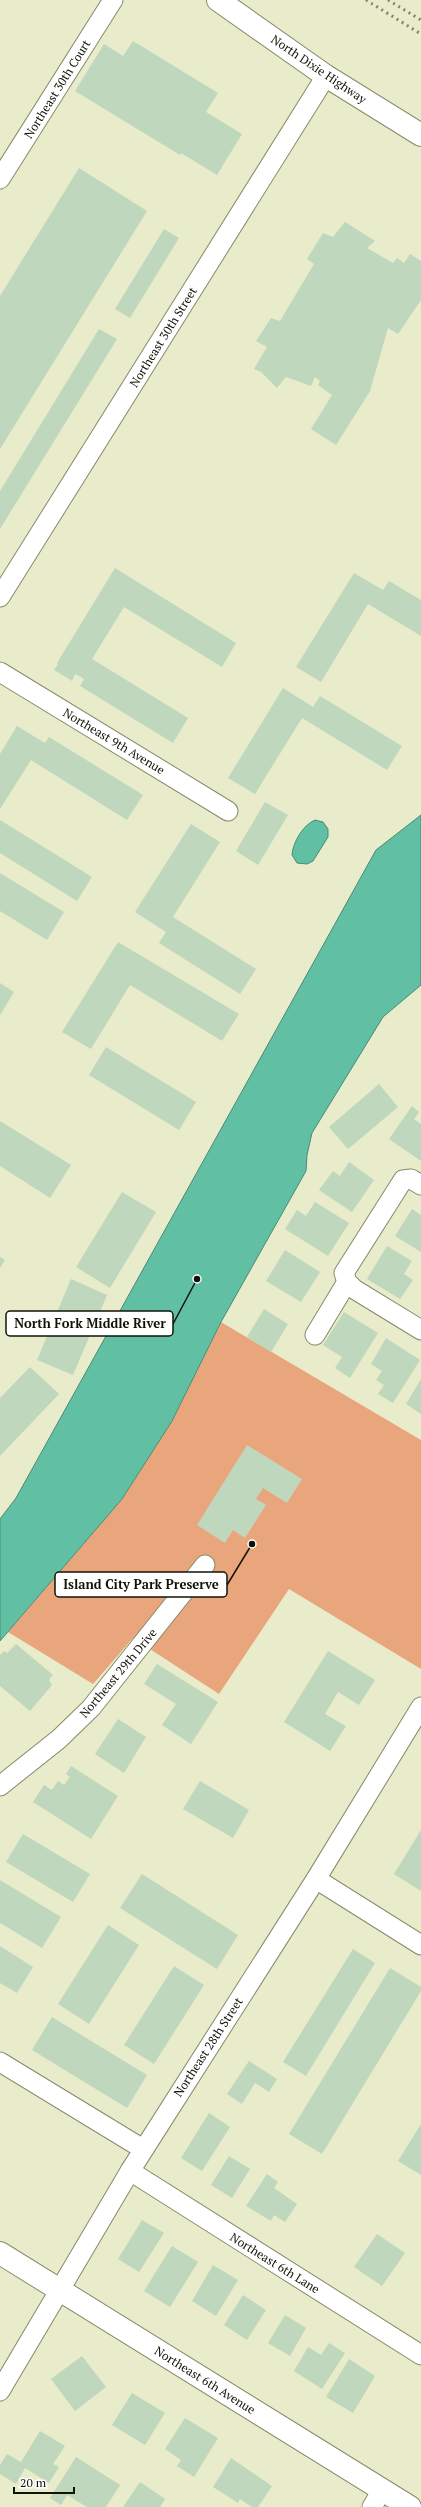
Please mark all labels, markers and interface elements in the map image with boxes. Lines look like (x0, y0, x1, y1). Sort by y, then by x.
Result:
street label: North Dixie Highway (268, 31, 370, 107)
street label: Northeast 30th Court (21, 36, 94, 141)
street label: Northeast 30th Street (126, 284, 200, 390)
street label: Northeast 9th Avenue (60, 705, 168, 777)
callout: North Fork Middle River (6, 1311, 173, 1336)
text: North Fork Middle River (14, 1314, 166, 1332)
callout: Island City Park Preserve (55, 1572, 227, 1597)
text: Island City Park Preserve (63, 1575, 219, 1593)
street label: Northeast 29th Drive (76, 1625, 160, 1721)
street label: Northeast 28th Street (170, 1994, 246, 2099)
street label: Northeast 6th Lane (227, 2229, 323, 2297)
street label: Northeast 6th Avenue (152, 2343, 258, 2417)
scale bar (14, 2469, 74, 2495)
text: 20 m (20, 2475, 47, 2490)

